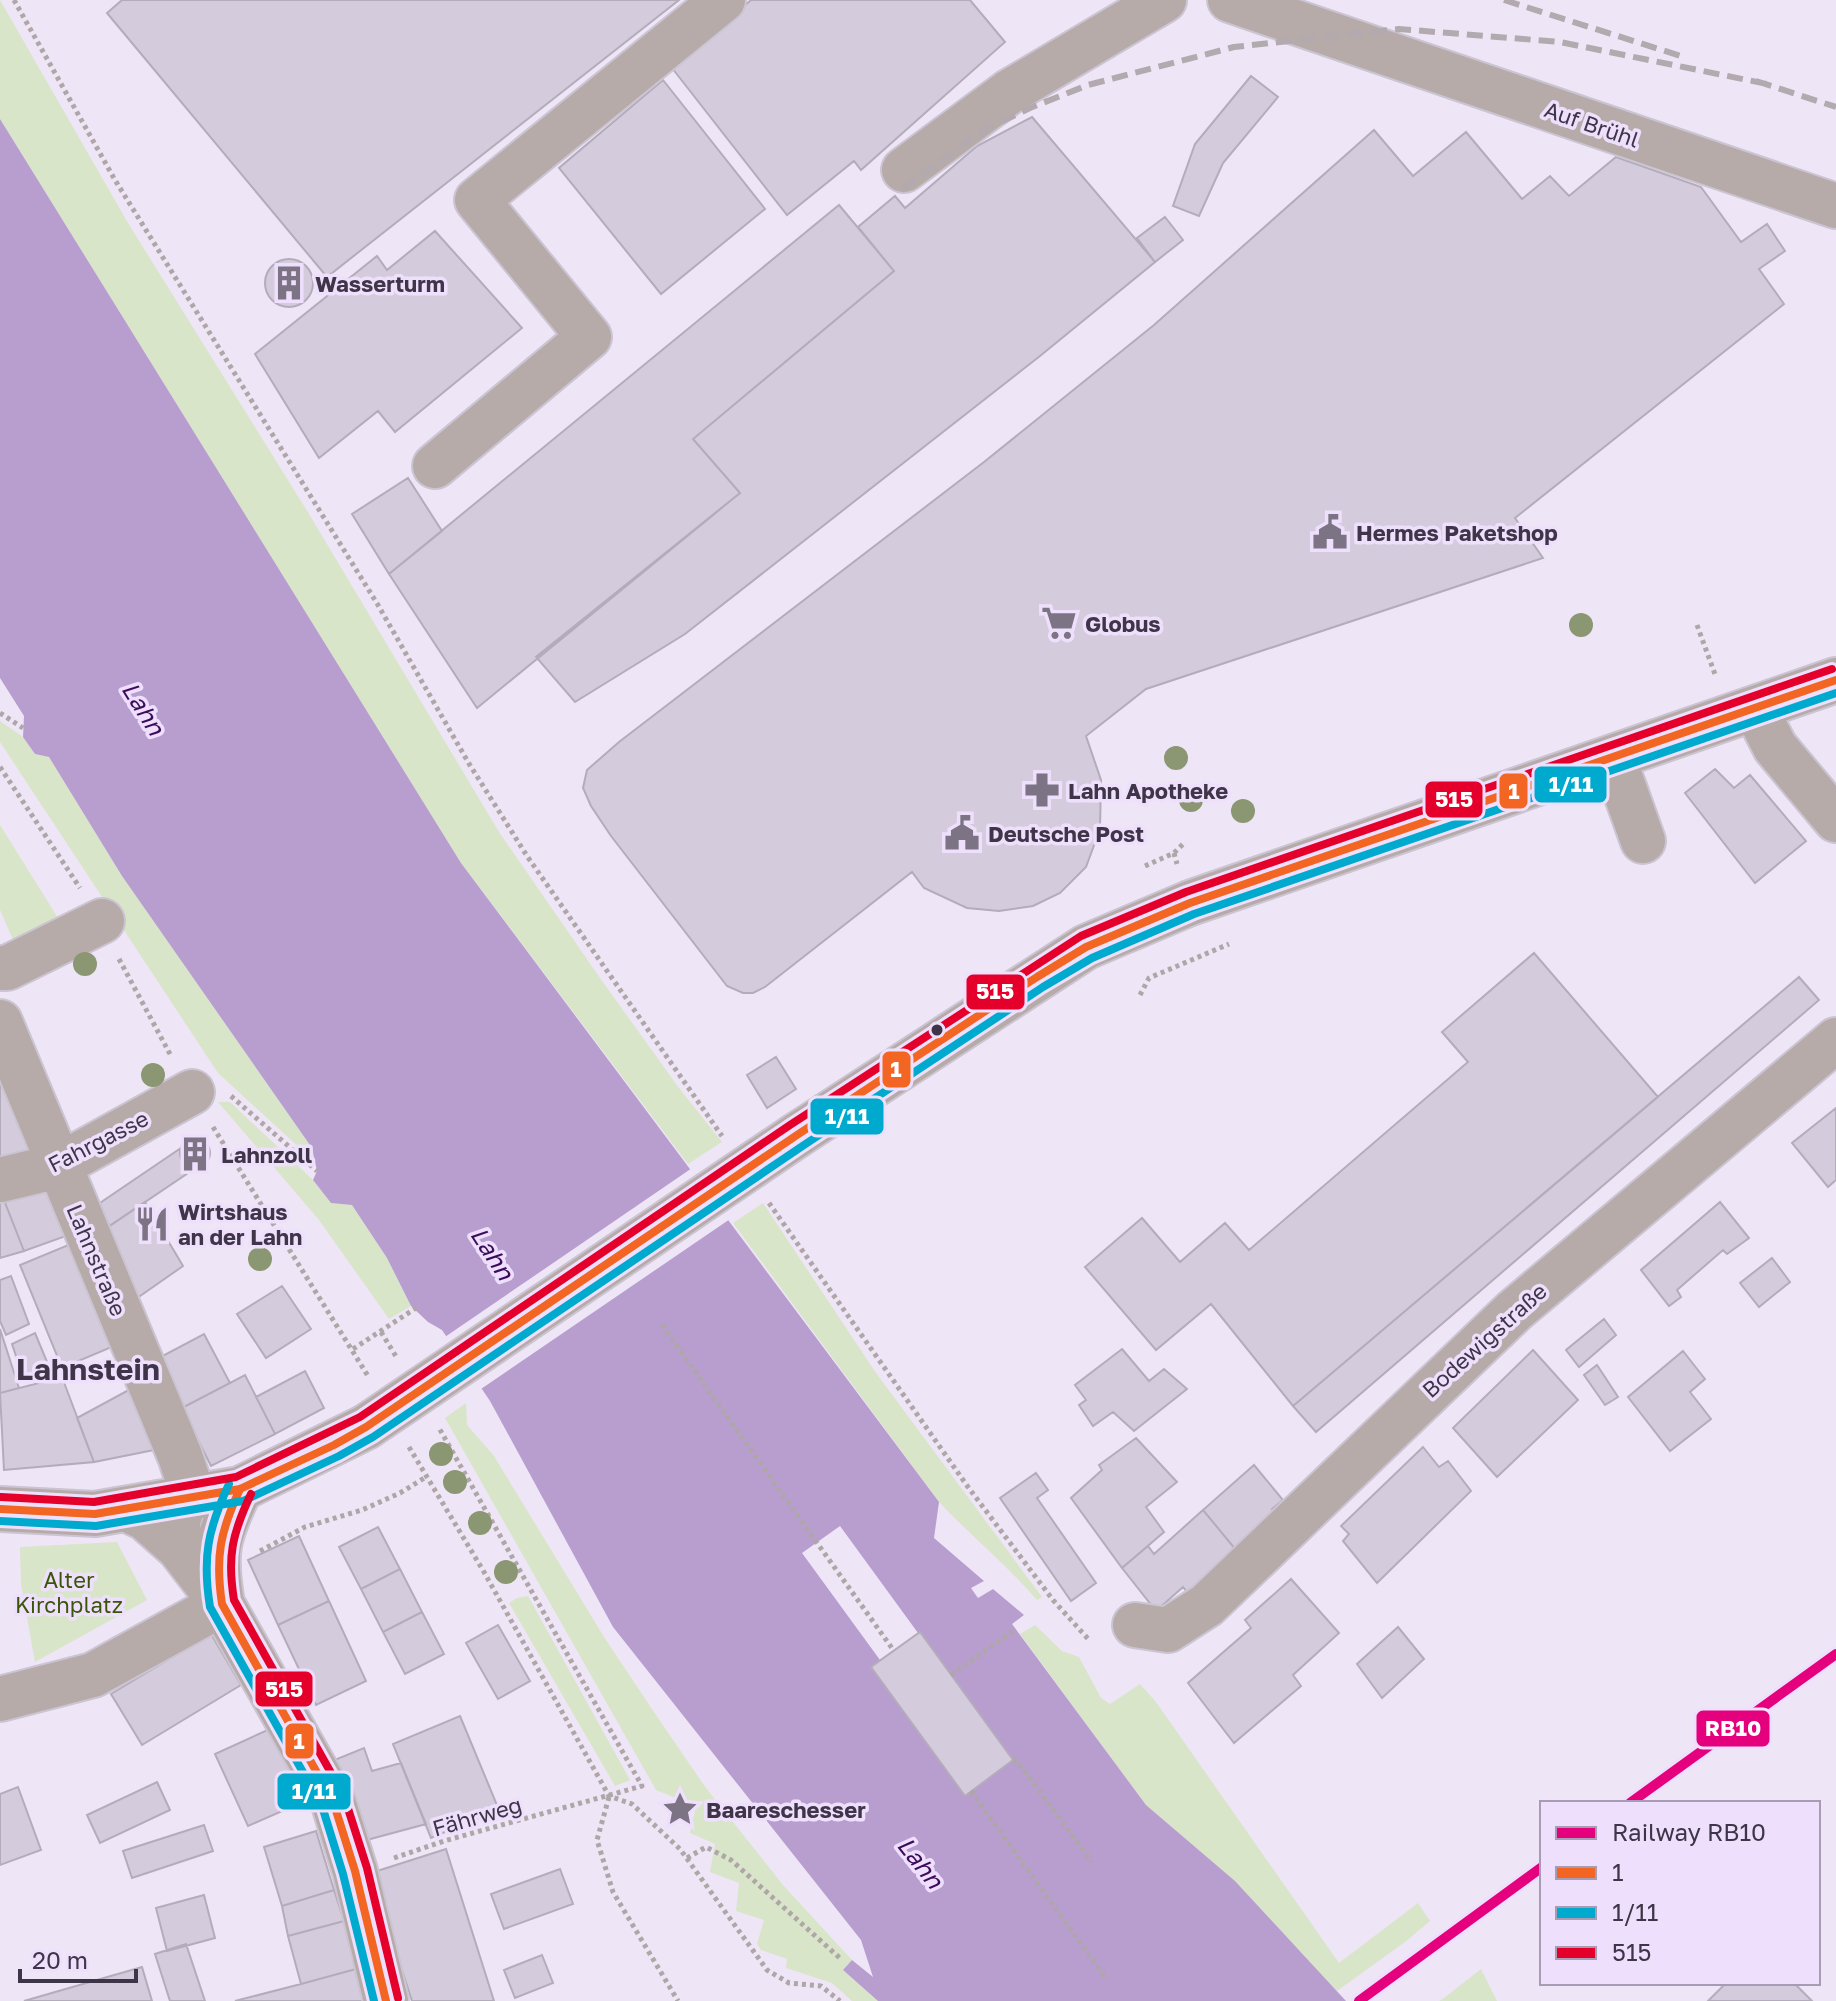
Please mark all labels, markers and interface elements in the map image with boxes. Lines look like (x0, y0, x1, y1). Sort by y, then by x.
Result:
street label: Auf Brühl (1541, 95, 1643, 153)
building icon: Wasserturm (270, 264, 308, 302)
place label: Wasserturm (315, 270, 445, 297)
public building icon: Hermes Paketshop (1311, 513, 1349, 551)
place label: Hermes Paketshop (1356, 519, 1558, 546)
supermarket icon: Globus (1040, 604, 1078, 642)
place label: Globus (1085, 610, 1161, 637)
water label: Lahn (117, 676, 172, 741)
line badge: 1/11 (1533, 765, 1608, 804)
text: 1/11 (1549, 770, 1593, 797)
pharmacy icon: Lahn Apotheke (1023, 771, 1061, 809)
line badge: 1 (1498, 772, 1529, 810)
place label: Lahn Apotheke (1068, 777, 1228, 804)
text: 1 (1508, 777, 1520, 804)
line badge: 515 (1424, 780, 1484, 819)
text: 515 (1435, 785, 1473, 812)
public building icon: Deutsche Post (943, 814, 981, 852)
place label: Deutsche Post (988, 820, 1144, 847)
line badge: 515 (965, 973, 1026, 1011)
text: 515 (976, 977, 1014, 1004)
unlabelled marker (929, 1022, 945, 1038)
line badge: 1 (881, 1050, 912, 1089)
text: 1 (890, 1055, 902, 1082)
line badge: 1/11 (809, 1097, 885, 1136)
text: 1/11 (825, 1102, 869, 1129)
street label: Fahrgasse (43, 1104, 153, 1178)
building icon: Lahnzoll (176, 1135, 214, 1173)
place label: Lahnzoll (221, 1141, 312, 1168)
place label: Wirtshaus an der Lahn (178, 1198, 302, 1250)
street label: Lahnstraße (61, 1200, 133, 1320)
restaurant icon: Wirtshaus an der Lahn (133, 1205, 171, 1243)
water label: Lahn (465, 1221, 521, 1286)
street label: Bodewigstraße (1416, 1277, 1552, 1403)
district label: Lahnstein (16, 1351, 160, 1387)
park label: Alter Kirchplatz (15, 1566, 123, 1618)
line badge: 515 (254, 1670, 314, 1708)
text: 515 (265, 1675, 303, 1702)
line badge: RB10 (1695, 1709, 1771, 1748)
text: RB10 (1705, 1714, 1761, 1741)
line badge: 1 (284, 1722, 315, 1760)
text: 1 (293, 1727, 305, 1754)
line badge: 1/11 (276, 1772, 352, 1811)
text: 1/11 (292, 1777, 336, 1804)
street label: Fährweg (429, 1790, 525, 1842)
place icon: Baareschesser (661, 1790, 699, 1828)
place label: Baareschesser (706, 1796, 866, 1823)
legend (1540, 1801, 1820, 1985)
text: Railway RB10 (1612, 1817, 1766, 1846)
water label: Lahn (892, 1831, 951, 1894)
text: 1 (1612, 1857, 1624, 1886)
text: 1/11 (1612, 1897, 1658, 1926)
scale bar (20, 1933, 136, 1983)
text: 515 (1612, 1937, 1651, 1966)
text: 20 m (32, 1945, 88, 1974)

